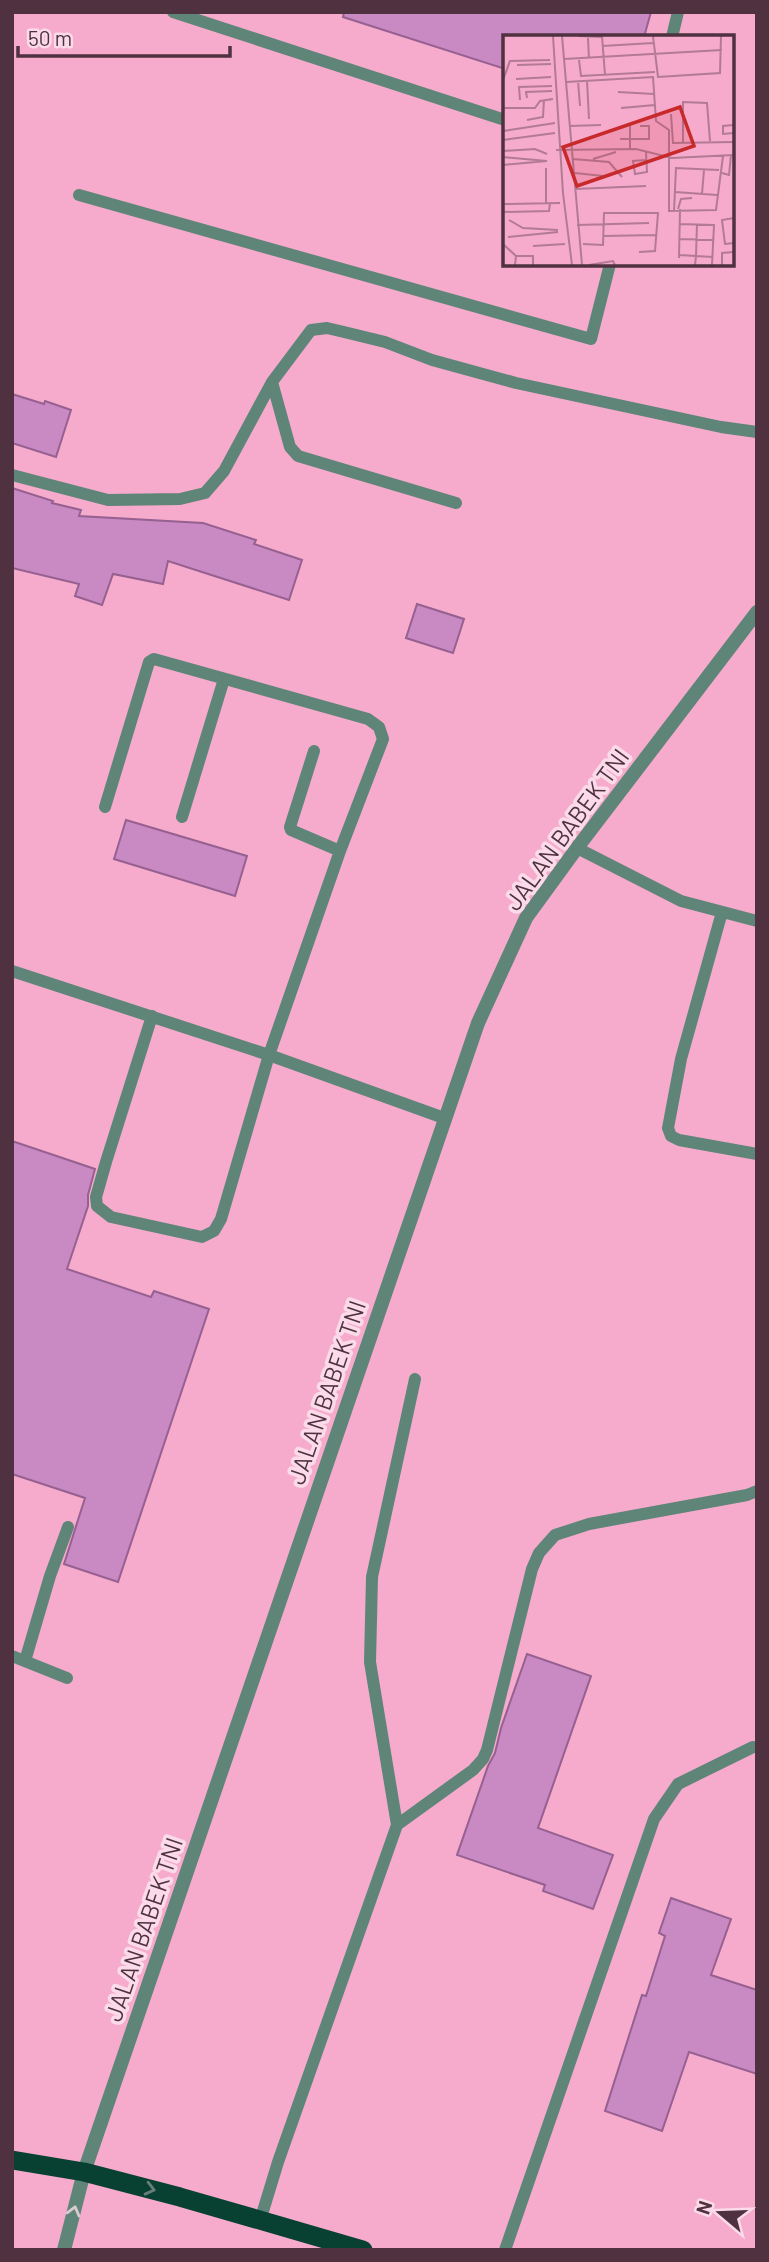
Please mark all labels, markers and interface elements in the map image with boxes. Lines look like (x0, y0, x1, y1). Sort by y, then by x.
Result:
scale bar (18, 14, 229, 58)
text: 50 m (28, 25, 72, 50)
inset map (503, 35, 734, 266)
street label: JALAN BABEK TNI (498, 743, 634, 915)
street label: JALAN BABEK TNI (281, 1296, 371, 1488)
street label: JALAN BABEK TNI (98, 1833, 188, 2025)
north arrow (685, 2178, 755, 2248)
one-way arrow (144, 2181, 156, 2195)
text: N (691, 2198, 716, 2217)
one-way arrow (66, 2205, 80, 2217)

